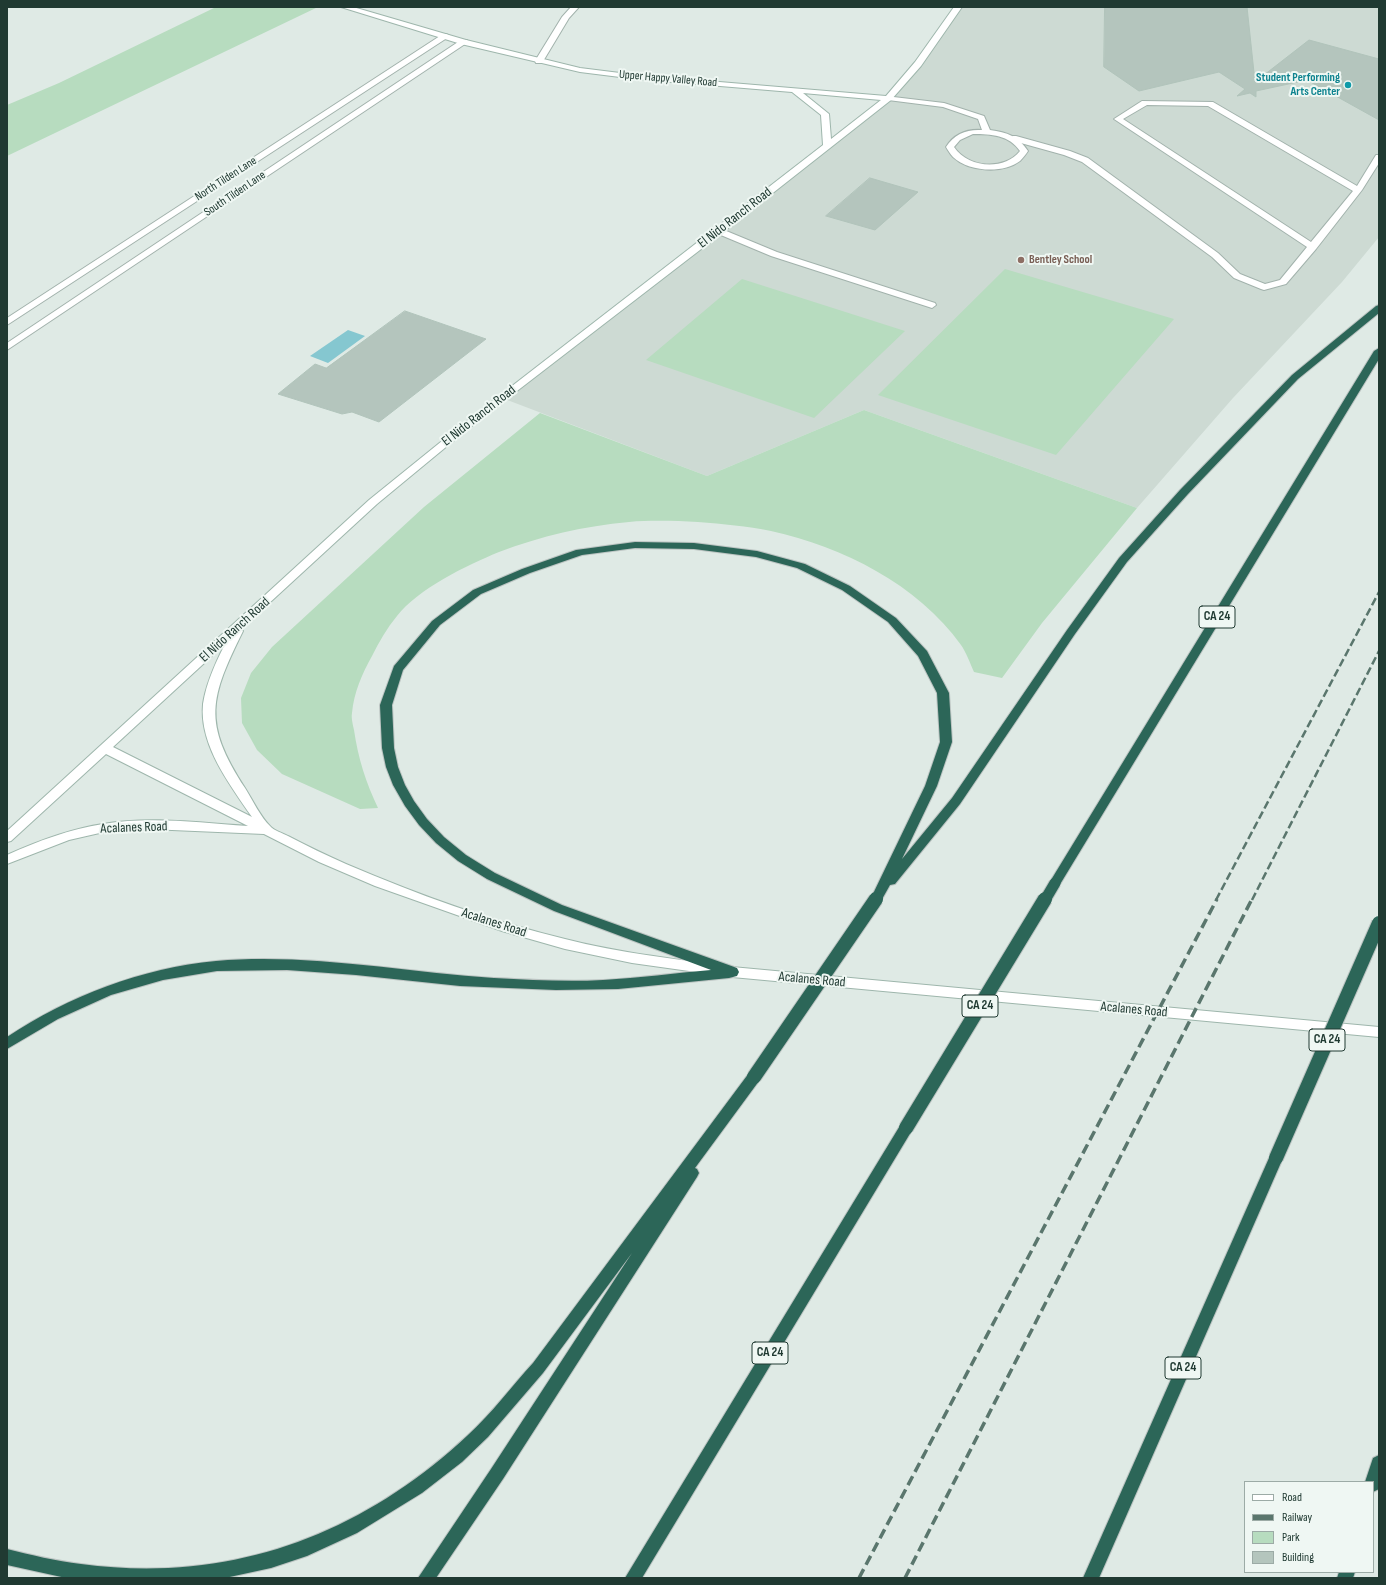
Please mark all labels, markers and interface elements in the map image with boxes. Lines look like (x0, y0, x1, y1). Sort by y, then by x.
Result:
street label: Upper Happy Valley Road (618, 68, 718, 90)
place label: Student Performing Arts Center (1256, 71, 1340, 99)
marker: Student Performing Arts Center (1343, 80, 1353, 90)
street label: North Tilden Lane (192, 154, 260, 204)
street label: South Tilden Lane (202, 168, 268, 220)
street label: El Nido Ranch Road (695, 184, 775, 252)
place label: Bentley School (1029, 253, 1092, 267)
marker: Bentley School (1016, 255, 1026, 265)
street label: El Nido Ranch Road (439, 382, 519, 450)
street label: El Nido Ranch Road (196, 594, 274, 666)
road number: CA 24 (1199, 606, 1235, 628)
street label: Acalanes Road (100, 818, 168, 838)
street label: Acalanes Road (459, 905, 529, 941)
street label: Acalanes Road (778, 969, 846, 991)
road number: CA 24 (962, 995, 998, 1017)
street label: Acalanes Road (1100, 999, 1168, 1021)
road number: CA 24 (1309, 1029, 1345, 1051)
road number: CA 24 (752, 1342, 788, 1364)
road number: CA 24 (1165, 1357, 1201, 1379)
legend (1244, 1481, 1374, 1573)
text: Road (1282, 1490, 1302, 1505)
text: Railway (1282, 1510, 1312, 1525)
text: Park (1282, 1530, 1300, 1545)
text: Building (1282, 1550, 1314, 1565)

